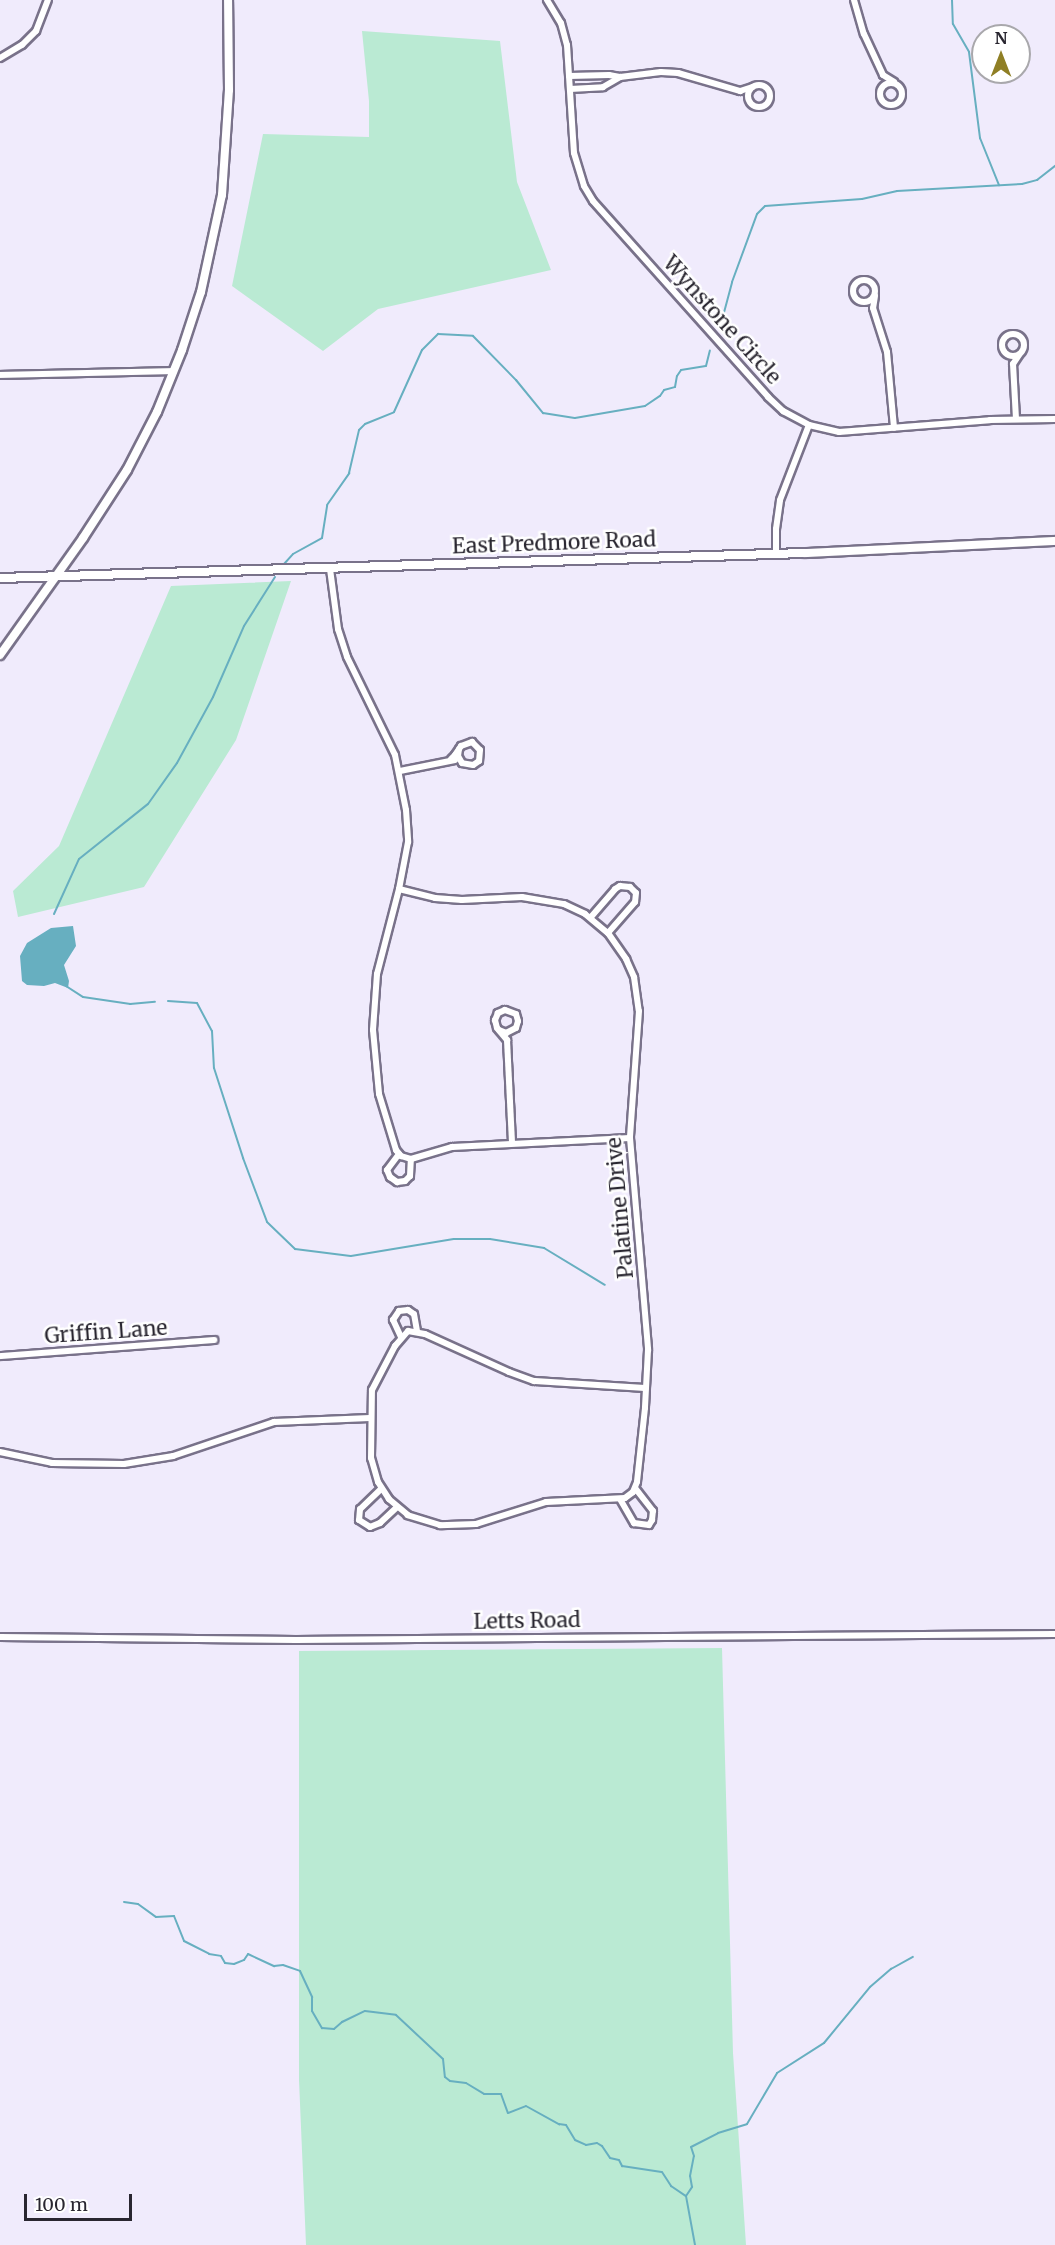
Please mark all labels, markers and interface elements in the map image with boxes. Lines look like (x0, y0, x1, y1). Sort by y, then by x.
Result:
north arrow (971, 24, 1031, 84)
text: N (995, 28, 1007, 48)
street label: Wynstone Circle (658, 251, 786, 389)
street label: East Predmore Road (452, 527, 656, 559)
street label: Palatine Drive (601, 1136, 639, 1280)
street label: Griffin Lane (44, 1315, 168, 1349)
street label: Letts Road (473, 1607, 581, 1635)
scale bar (27, 2182, 135, 2220)
text: 100 m (35, 2193, 88, 2216)

